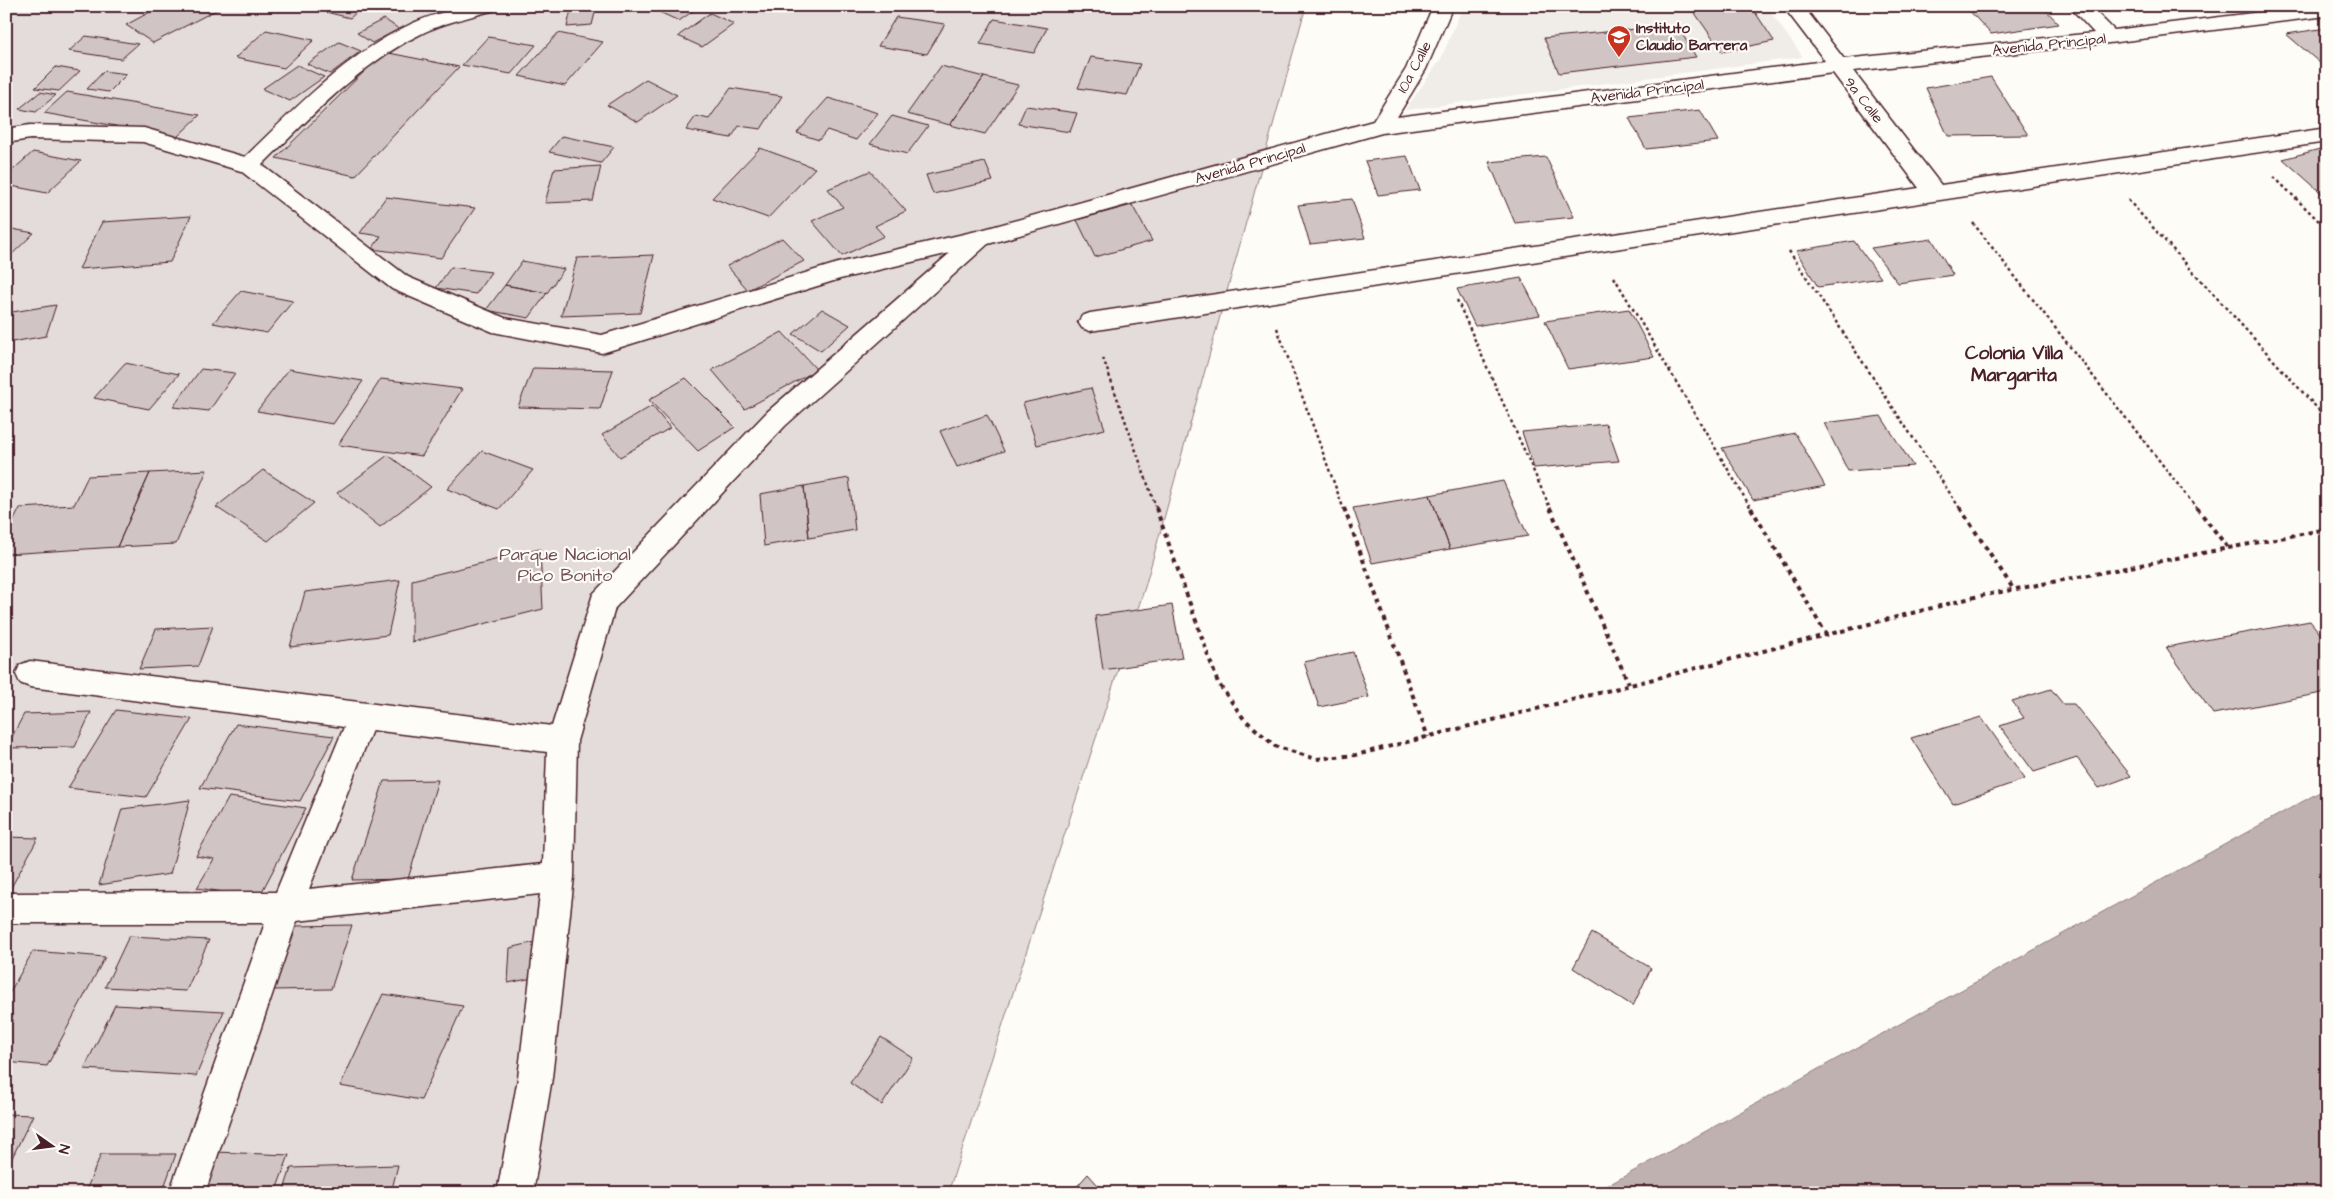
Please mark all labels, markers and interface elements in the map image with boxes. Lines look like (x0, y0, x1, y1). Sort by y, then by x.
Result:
place label: Instituto Claudio Barrera (1636, 18, 1748, 56)
school or university icon: Instituto Claudio Barrera (1606, 24, 1632, 58)
street label: Avenida Principal (1991, 28, 2107, 61)
street label: 10a Calle (1392, 38, 1437, 97)
street label: 9a Calle (1839, 73, 1888, 128)
street label: Avenida Principal (1589, 74, 1705, 109)
street label: Avenida Principal (1192, 138, 1308, 189)
district label: Colonia Villa Margarita (1965, 340, 2063, 390)
park label: Parque Nacional Pico Bonito (499, 542, 631, 588)
north arrow (28, 1122, 78, 1172)
text: N (53, 1142, 74, 1156)

